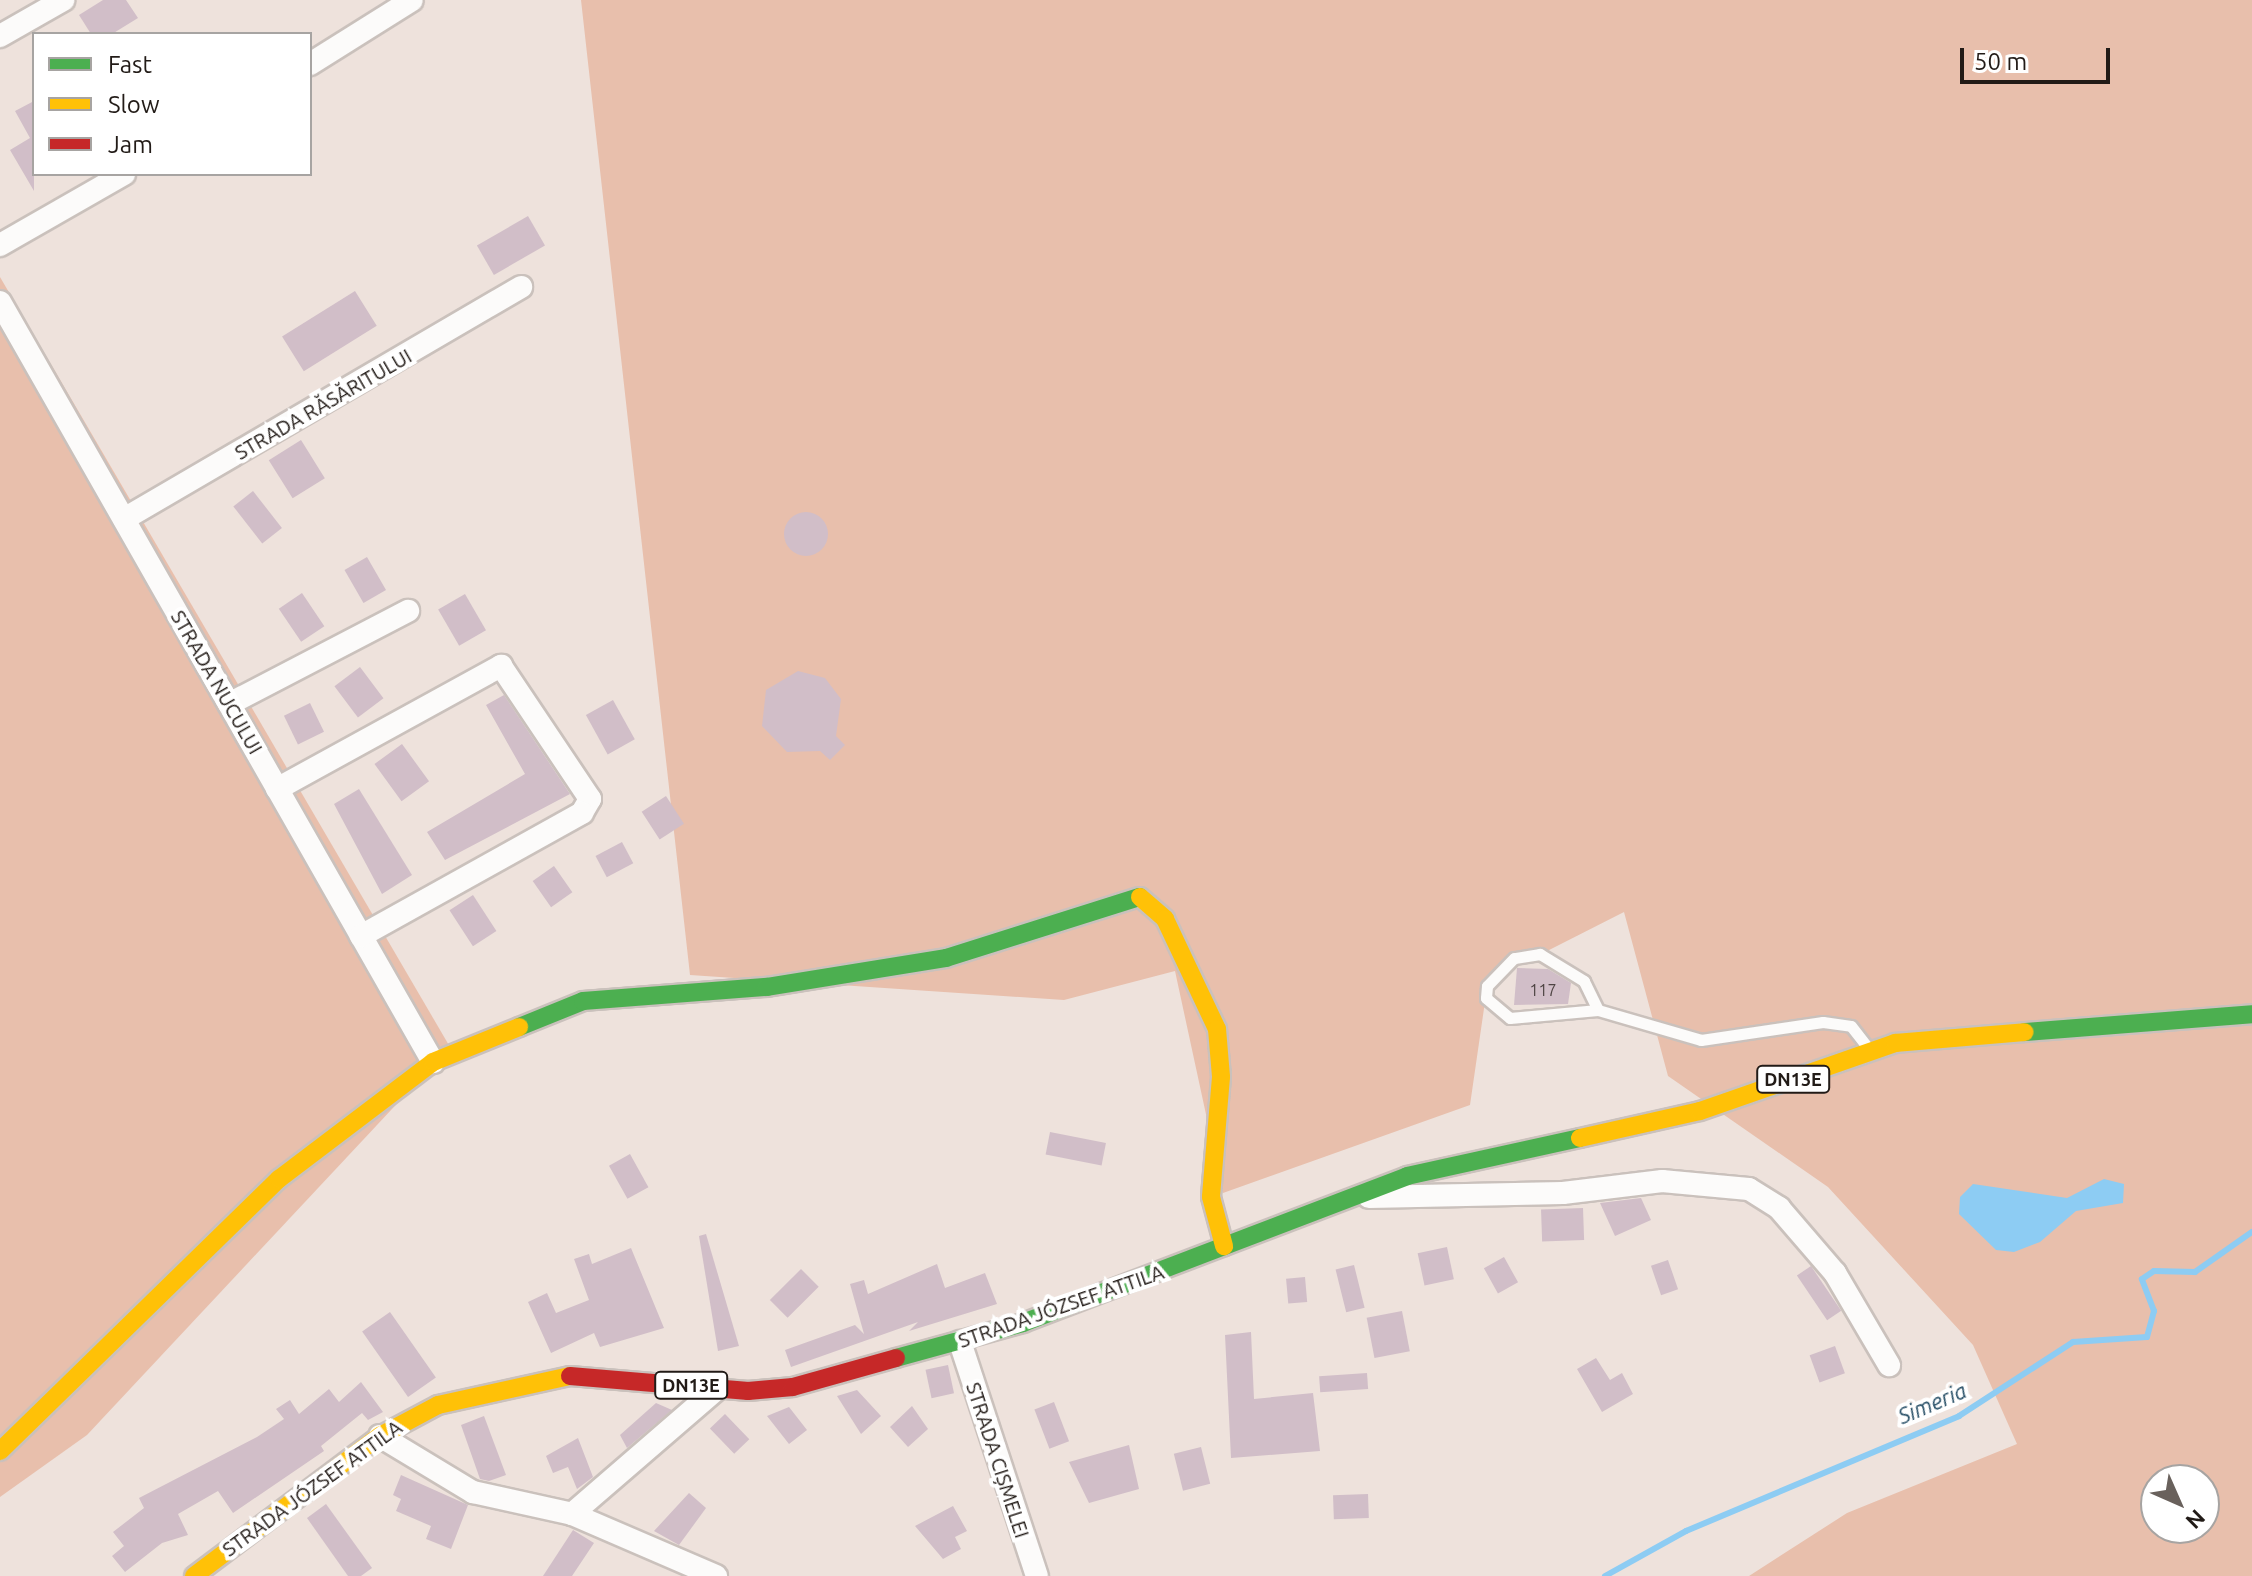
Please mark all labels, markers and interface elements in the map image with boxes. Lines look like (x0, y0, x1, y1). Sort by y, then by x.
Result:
legend (32, 32, 312, 176)
scale bar (1964, 32, 2114, 82)
text: 50 m (1974, 48, 2027, 75)
text: Fast (108, 51, 152, 78)
text: Slow (108, 91, 160, 118)
text: Jam (108, 131, 153, 158)
street label: STRADA RĂSĂRITULUI (230, 344, 416, 464)
street label: STRADA NUCULUI (166, 606, 268, 758)
house number: 117 (1529, 980, 1557, 1000)
road number: DN13E (1755, 1065, 1831, 1093)
street label: STRADA JÓZSEF ATTILA (955, 1259, 1167, 1353)
road number: DN13E (653, 1371, 729, 1399)
water label: Simeria (1894, 1377, 1970, 1429)
street label: STRADA CIȘMELEI (962, 1379, 1034, 1541)
street label: STRADA JÓZSEF ATTILA (218, 1415, 406, 1561)
north arrow (2140, 1464, 2220, 1544)
text: N (2181, 1505, 2211, 1535)

